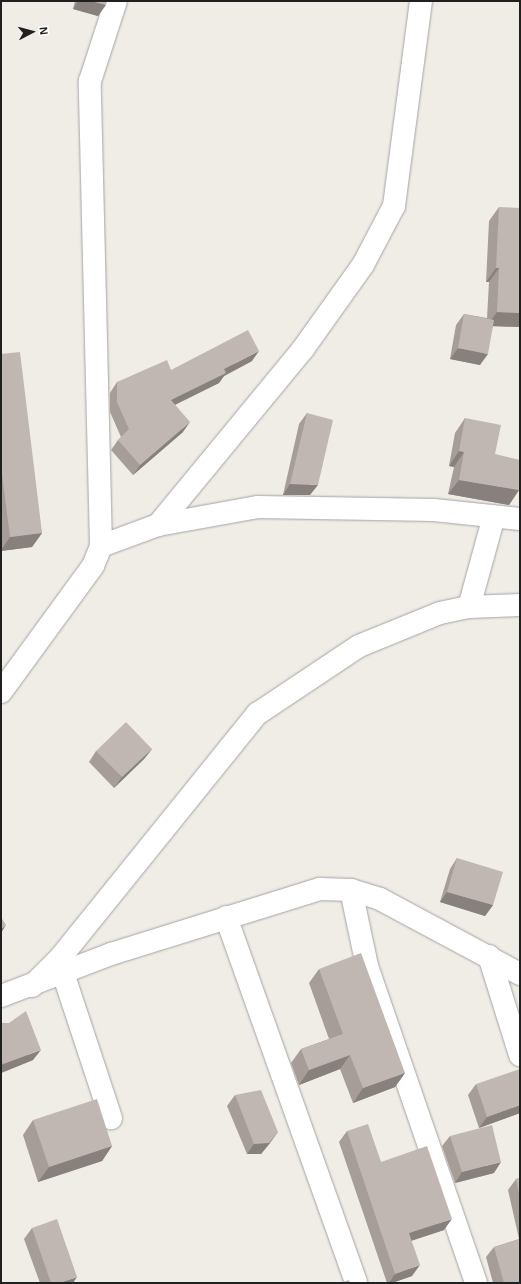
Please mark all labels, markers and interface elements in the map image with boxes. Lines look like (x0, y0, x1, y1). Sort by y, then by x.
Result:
north arrow (12, 12, 52, 52)
text: N (38, 26, 50, 35)

